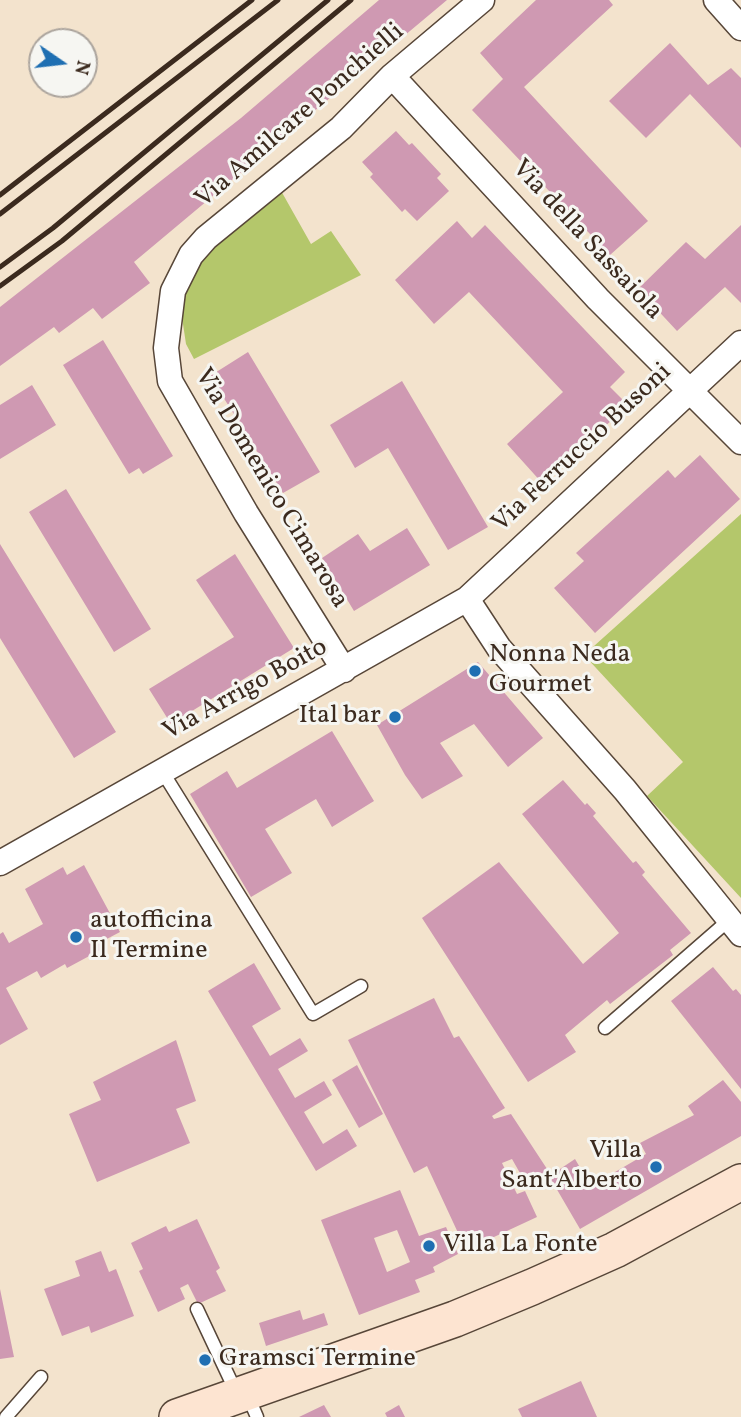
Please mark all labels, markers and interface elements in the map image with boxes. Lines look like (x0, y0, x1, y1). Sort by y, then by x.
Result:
street label: Via Amilcare Ponchielli (190, 18, 412, 216)
north arrow (28, 28, 98, 98)
text: N (67, 58, 96, 77)
street label: Via della Sassaiola (504, 154, 668, 328)
street label: Via Ferruccio Busoni (487, 358, 679, 540)
street label: Via Domenico Cimarosa (186, 363, 354, 615)
street label: Via Arrigo Boito (158, 633, 334, 749)
place label: Nonna Neda Gourmet (489, 640, 631, 702)
marker: Nonna Neda Gourmet (467, 663, 483, 679)
place label: Ital bar (299, 701, 381, 733)
marker: Ital bar (387, 709, 403, 725)
place label: autofficina Il Termine (90, 906, 213, 968)
marker: autofficina Il Termine (68, 929, 84, 945)
place label: Villa Sant'Alberto (501, 1136, 642, 1198)
marker: Villa Sant'Alberto (648, 1159, 664, 1175)
place label: Villa La Fonte (443, 1230, 598, 1262)
marker: Villa La Fonte (421, 1238, 437, 1254)
place label: Gramsci Termine (219, 1344, 416, 1376)
marker: Gramsci Termine (197, 1352, 213, 1368)

